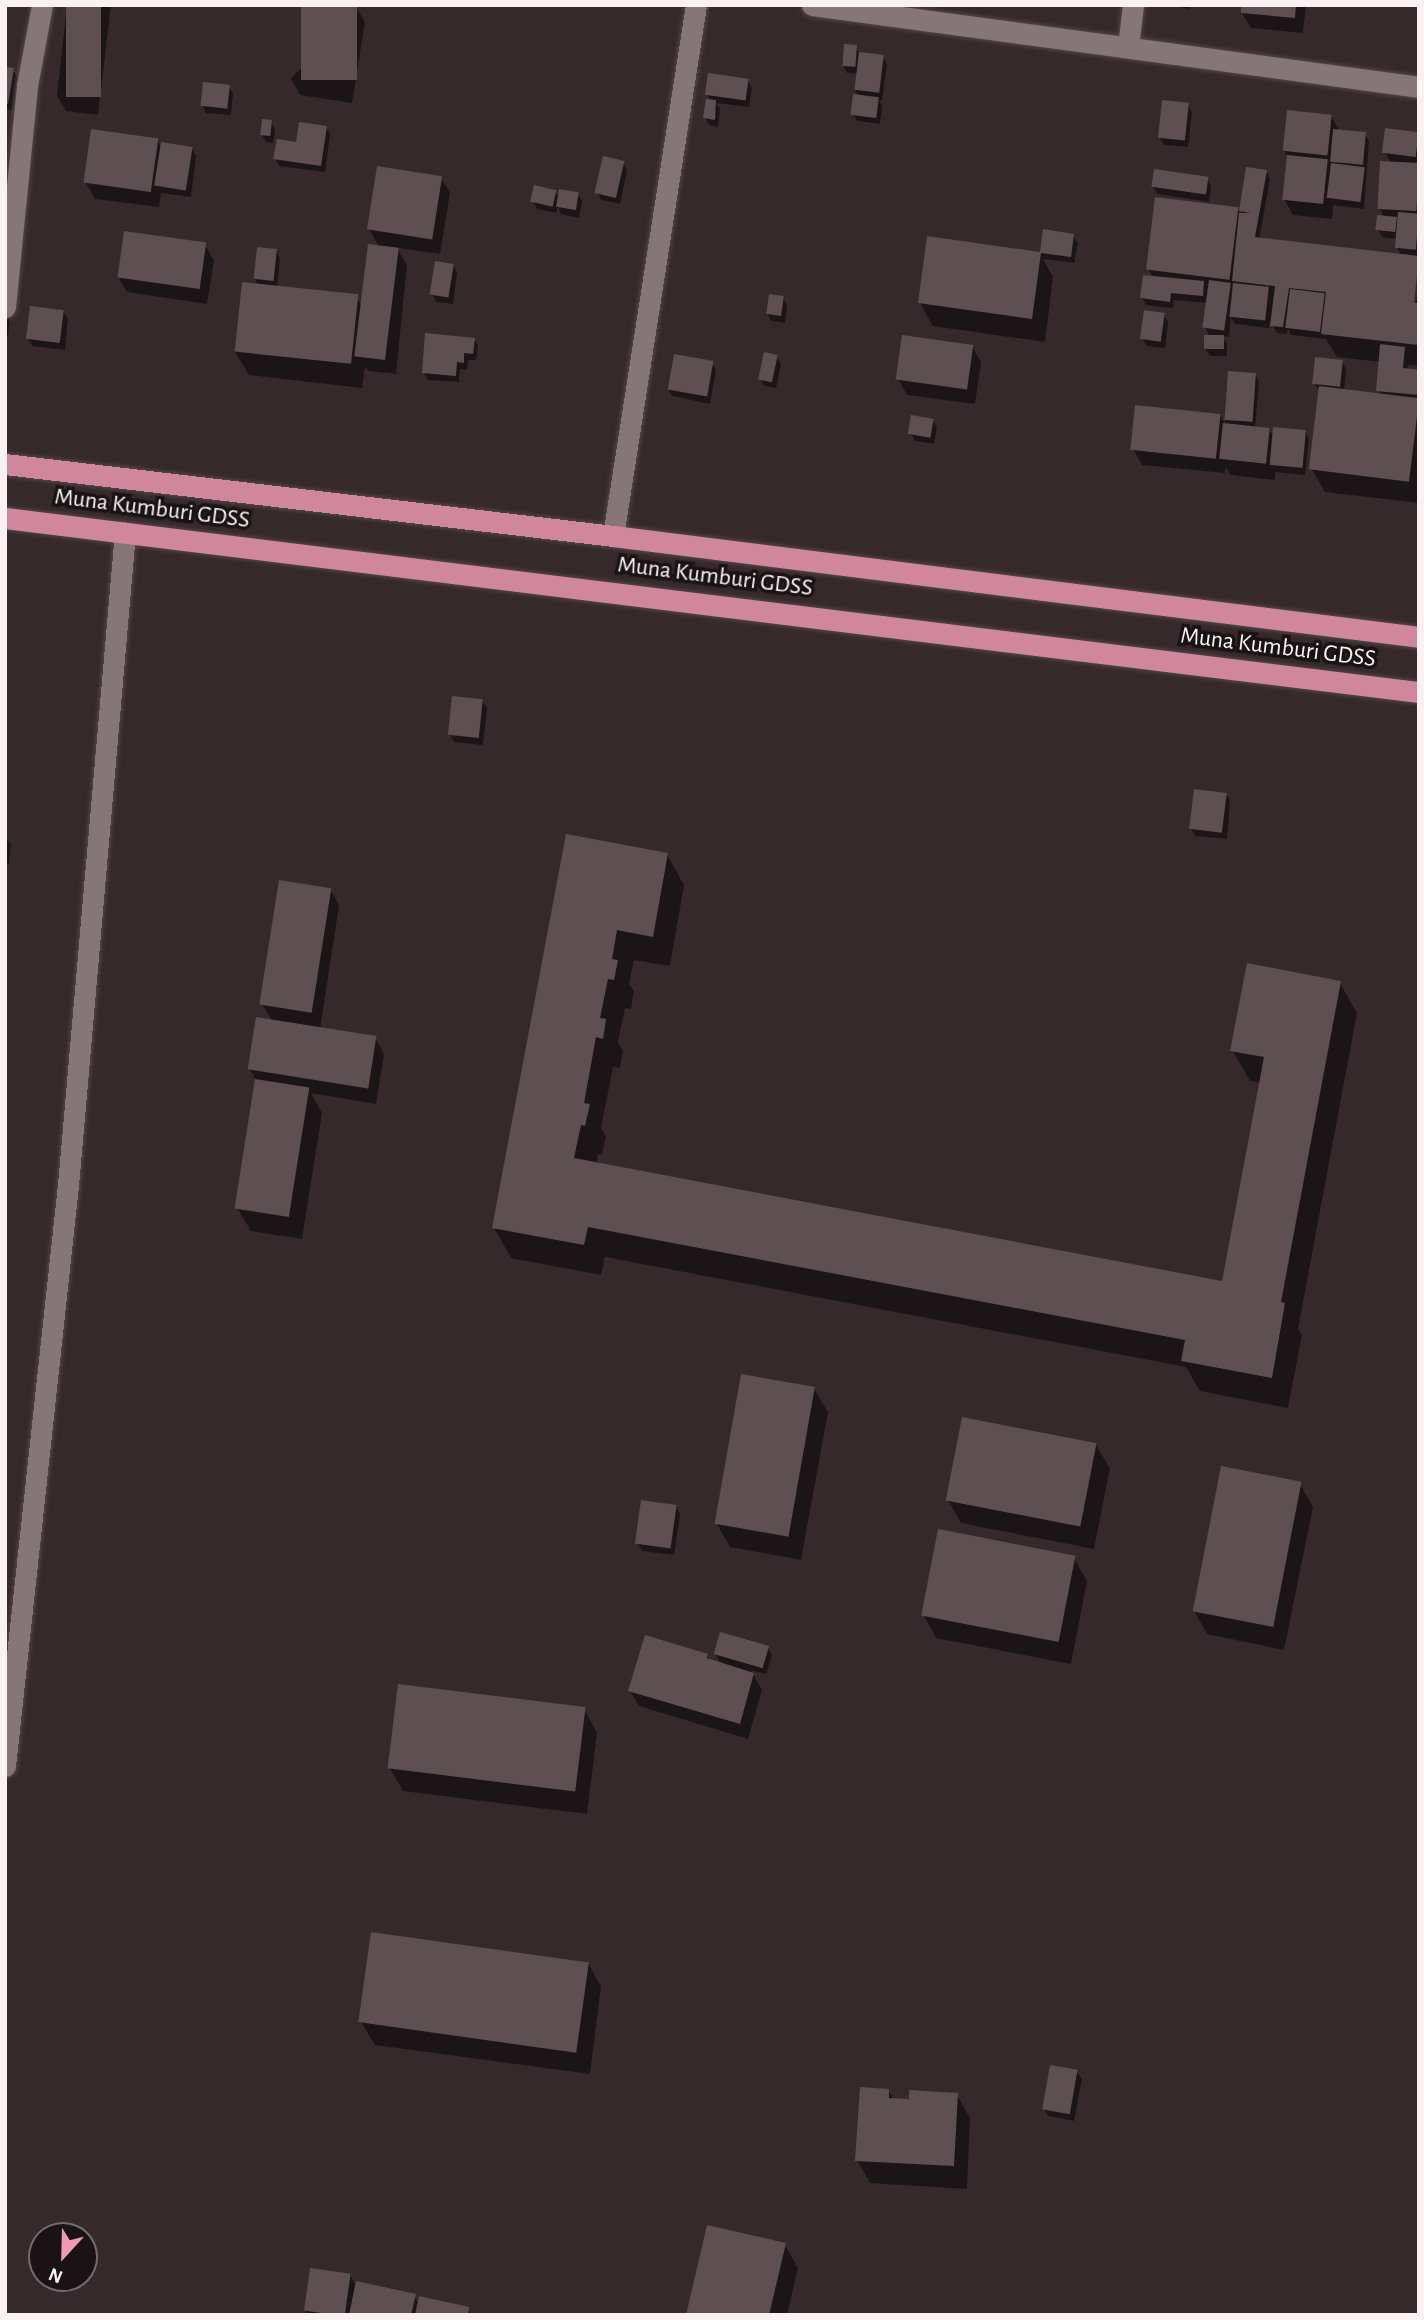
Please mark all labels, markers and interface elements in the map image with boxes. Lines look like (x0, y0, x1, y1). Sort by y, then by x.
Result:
street label: Muna Kumburi GDSS (53, 483, 251, 535)
street label: Muna Kumburi GDSS (616, 551, 814, 603)
street label: Muna Kumburi GDSS (1179, 622, 1377, 674)
north arrow (28, 2222, 98, 2292)
text: N (46, 2264, 65, 2286)

